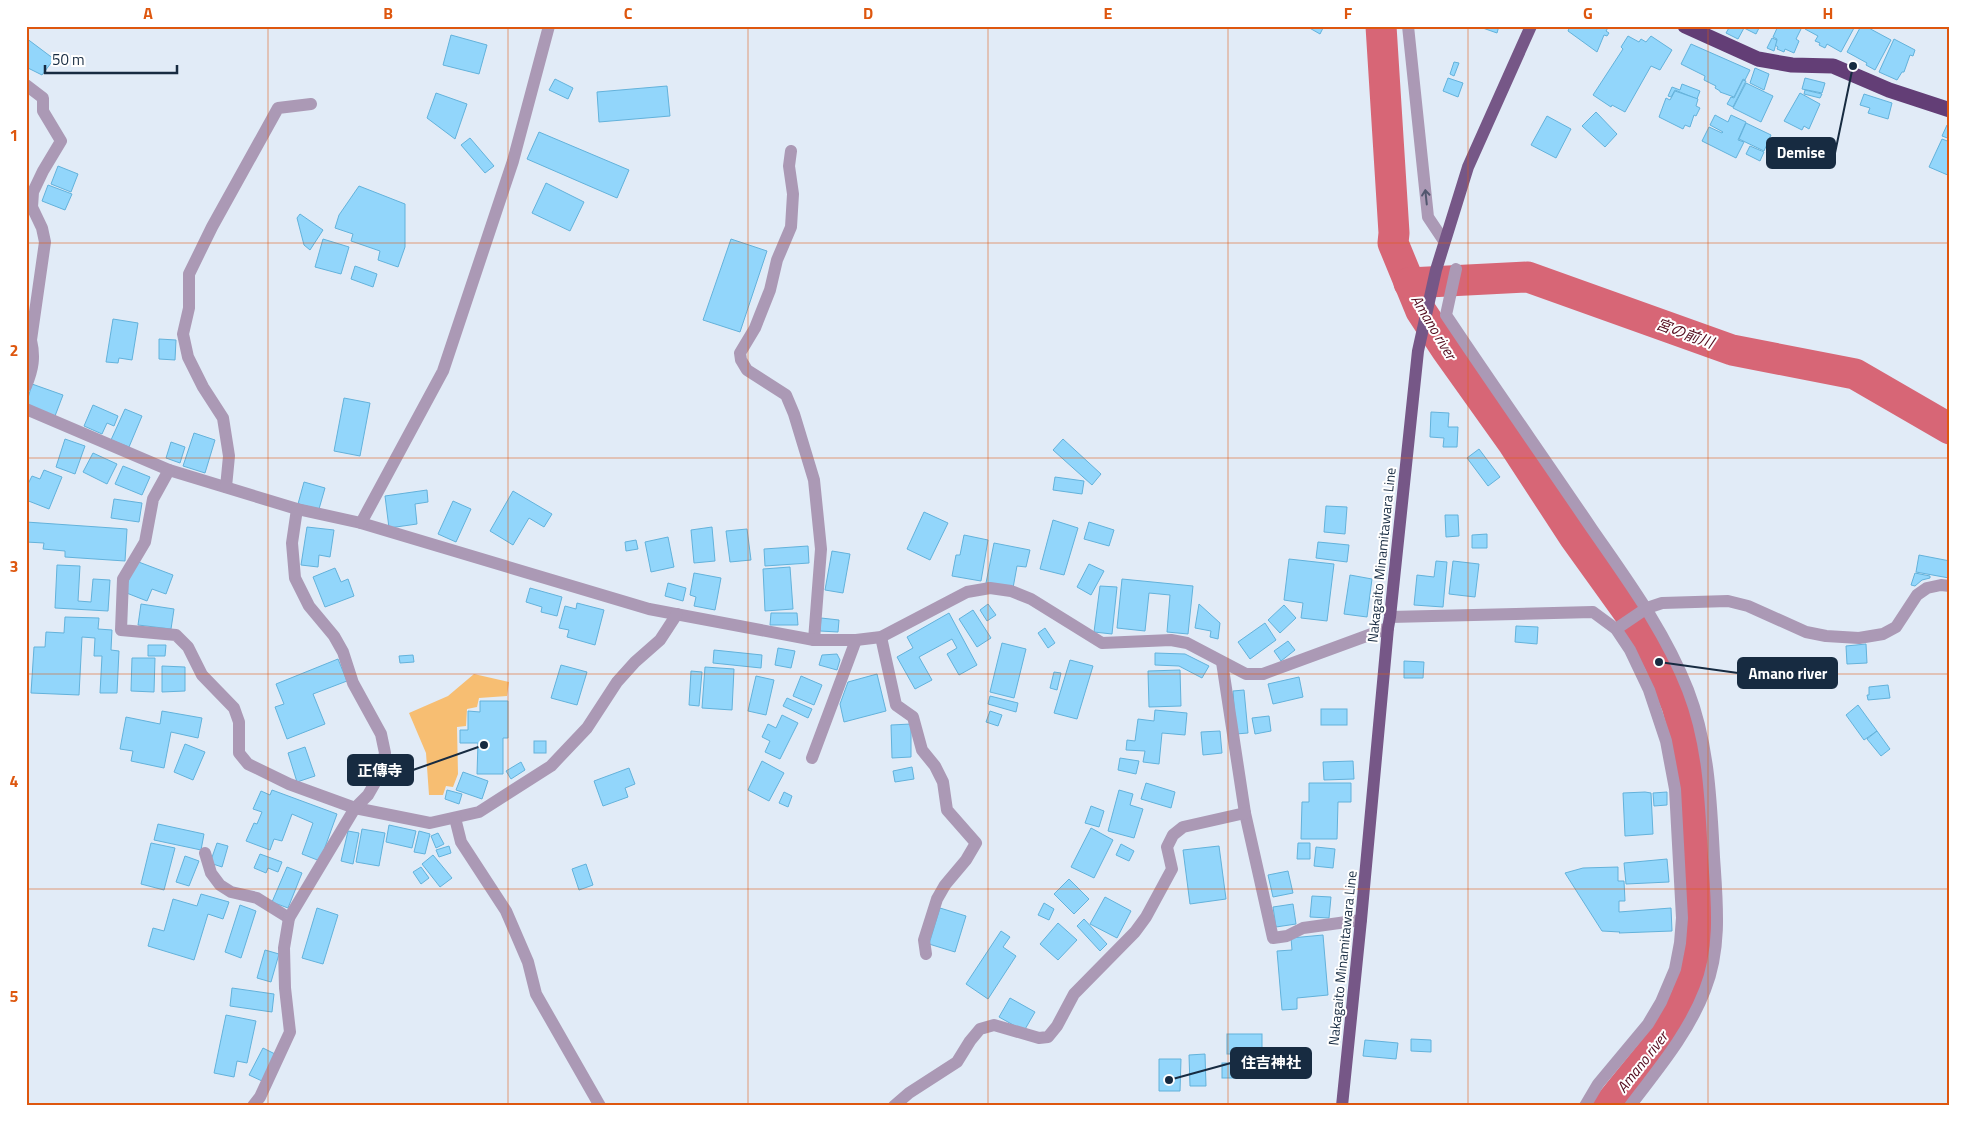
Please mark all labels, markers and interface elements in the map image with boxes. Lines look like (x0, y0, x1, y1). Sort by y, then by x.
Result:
text: A (143, 1, 153, 25)
text: B (383, 1, 393, 25)
text: C (624, 1, 633, 25)
text: D (863, 1, 873, 25)
text: E (1104, 1, 1113, 25)
text: F (1344, 1, 1353, 25)
text: G (1583, 1, 1593, 25)
text: H (1823, 1, 1833, 25)
scale bar (45, 42, 178, 74)
text: 50 m (52, 48, 85, 71)
text: 1 (10, 123, 18, 147)
callout: Demise (1767, 138, 1835, 168)
text: Demise (1777, 141, 1826, 164)
one-way arrow (1421, 190, 1431, 206)
water label: Amano river (1406, 290, 1463, 366)
water label: 宮の前川 (1653, 312, 1719, 355)
text: 2 (10, 338, 18, 362)
street label: Nakagaito Minamitawara Line (1361, 466, 1401, 644)
text: 3 (10, 554, 18, 578)
callout: Amano river (1738, 658, 1837, 688)
text: Amano river (1749, 662, 1828, 685)
callout: 正傳寺 (348, 755, 413, 785)
text: 正傳寺 (357, 759, 403, 782)
text: 4 (10, 769, 19, 793)
street label: Nakagaito Minamitawara Line (1322, 869, 1362, 1047)
text: 5 (10, 984, 19, 1008)
water label: Amano river (1611, 1025, 1675, 1097)
callout: 住吉神社 (1231, 1048, 1311, 1078)
text: 住吉神社 (1241, 1051, 1301, 1074)

